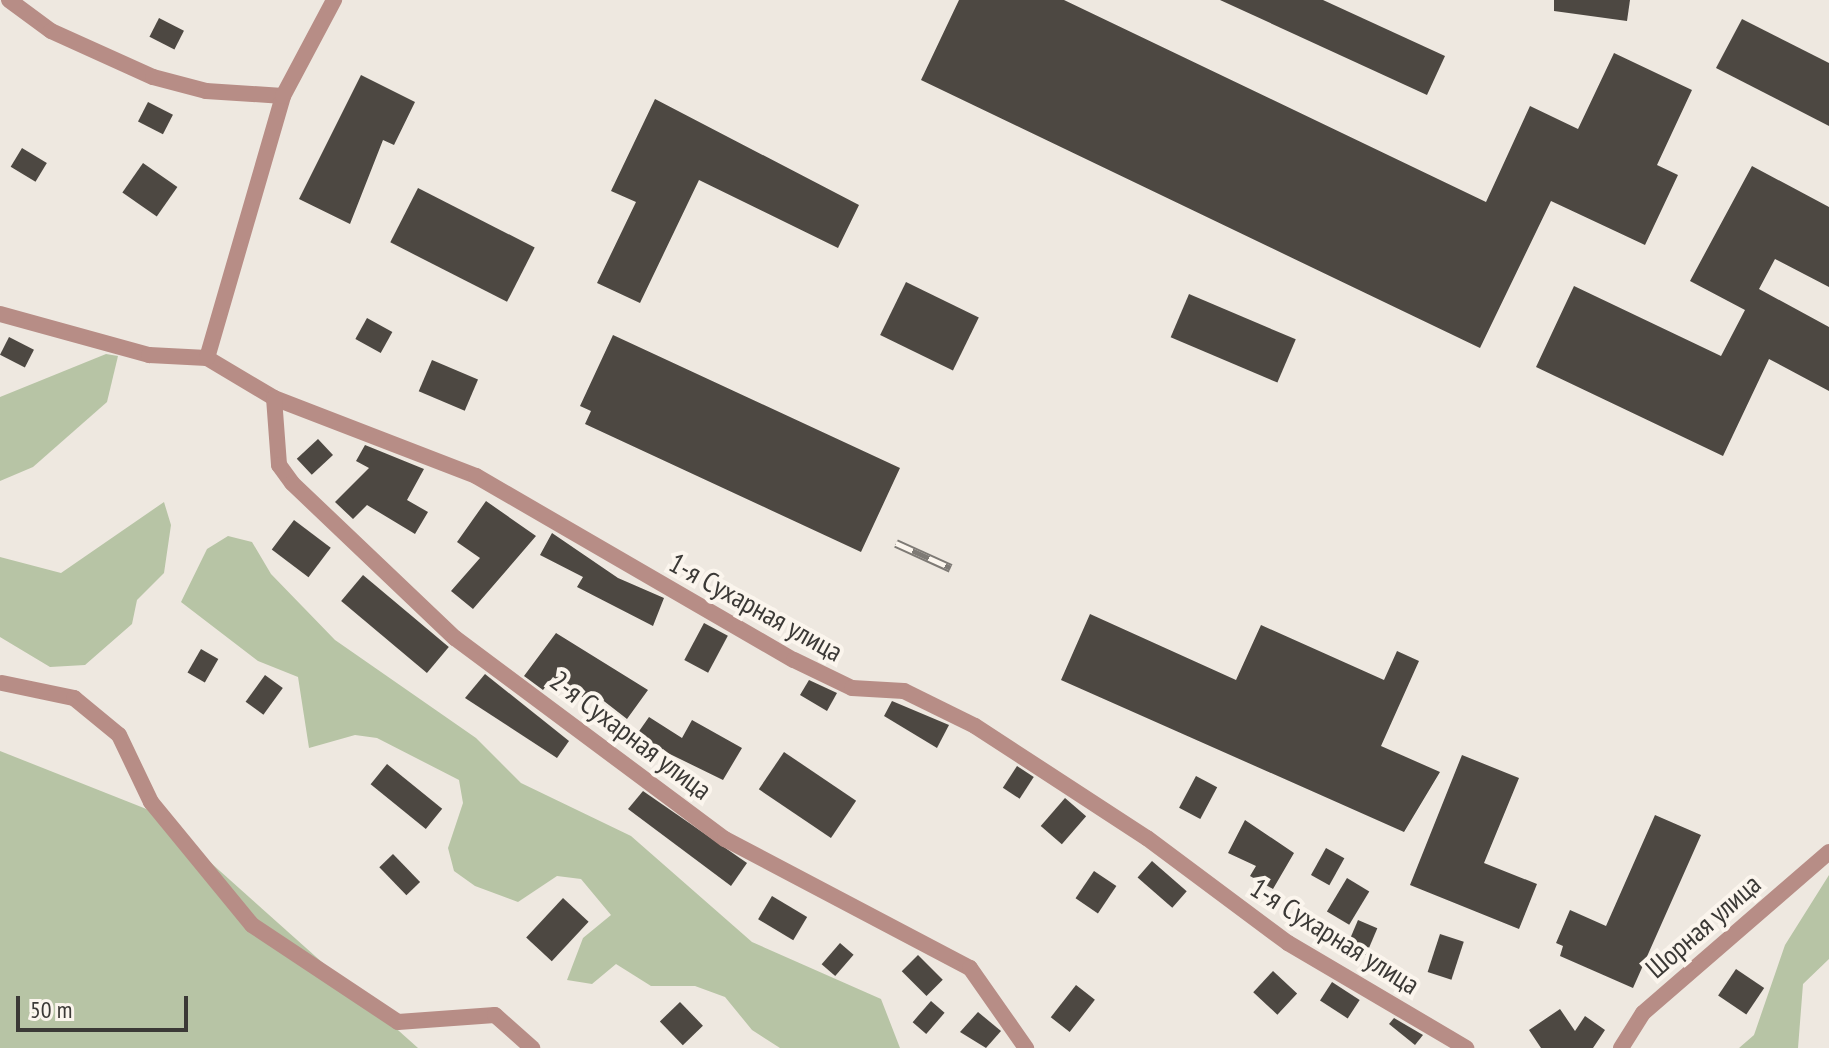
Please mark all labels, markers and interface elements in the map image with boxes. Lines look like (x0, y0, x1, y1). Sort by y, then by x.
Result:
street label: 1-я Сухарная улица (663, 546, 849, 668)
street label: 2-я Сухарная улица (544, 663, 718, 807)
street label: Шорная улица (1639, 867, 1767, 985)
street label: 1-я Сухарная улица (1244, 871, 1426, 1001)
scale bar (20, 980, 192, 1030)
text: 50 m (30, 994, 72, 1025)

